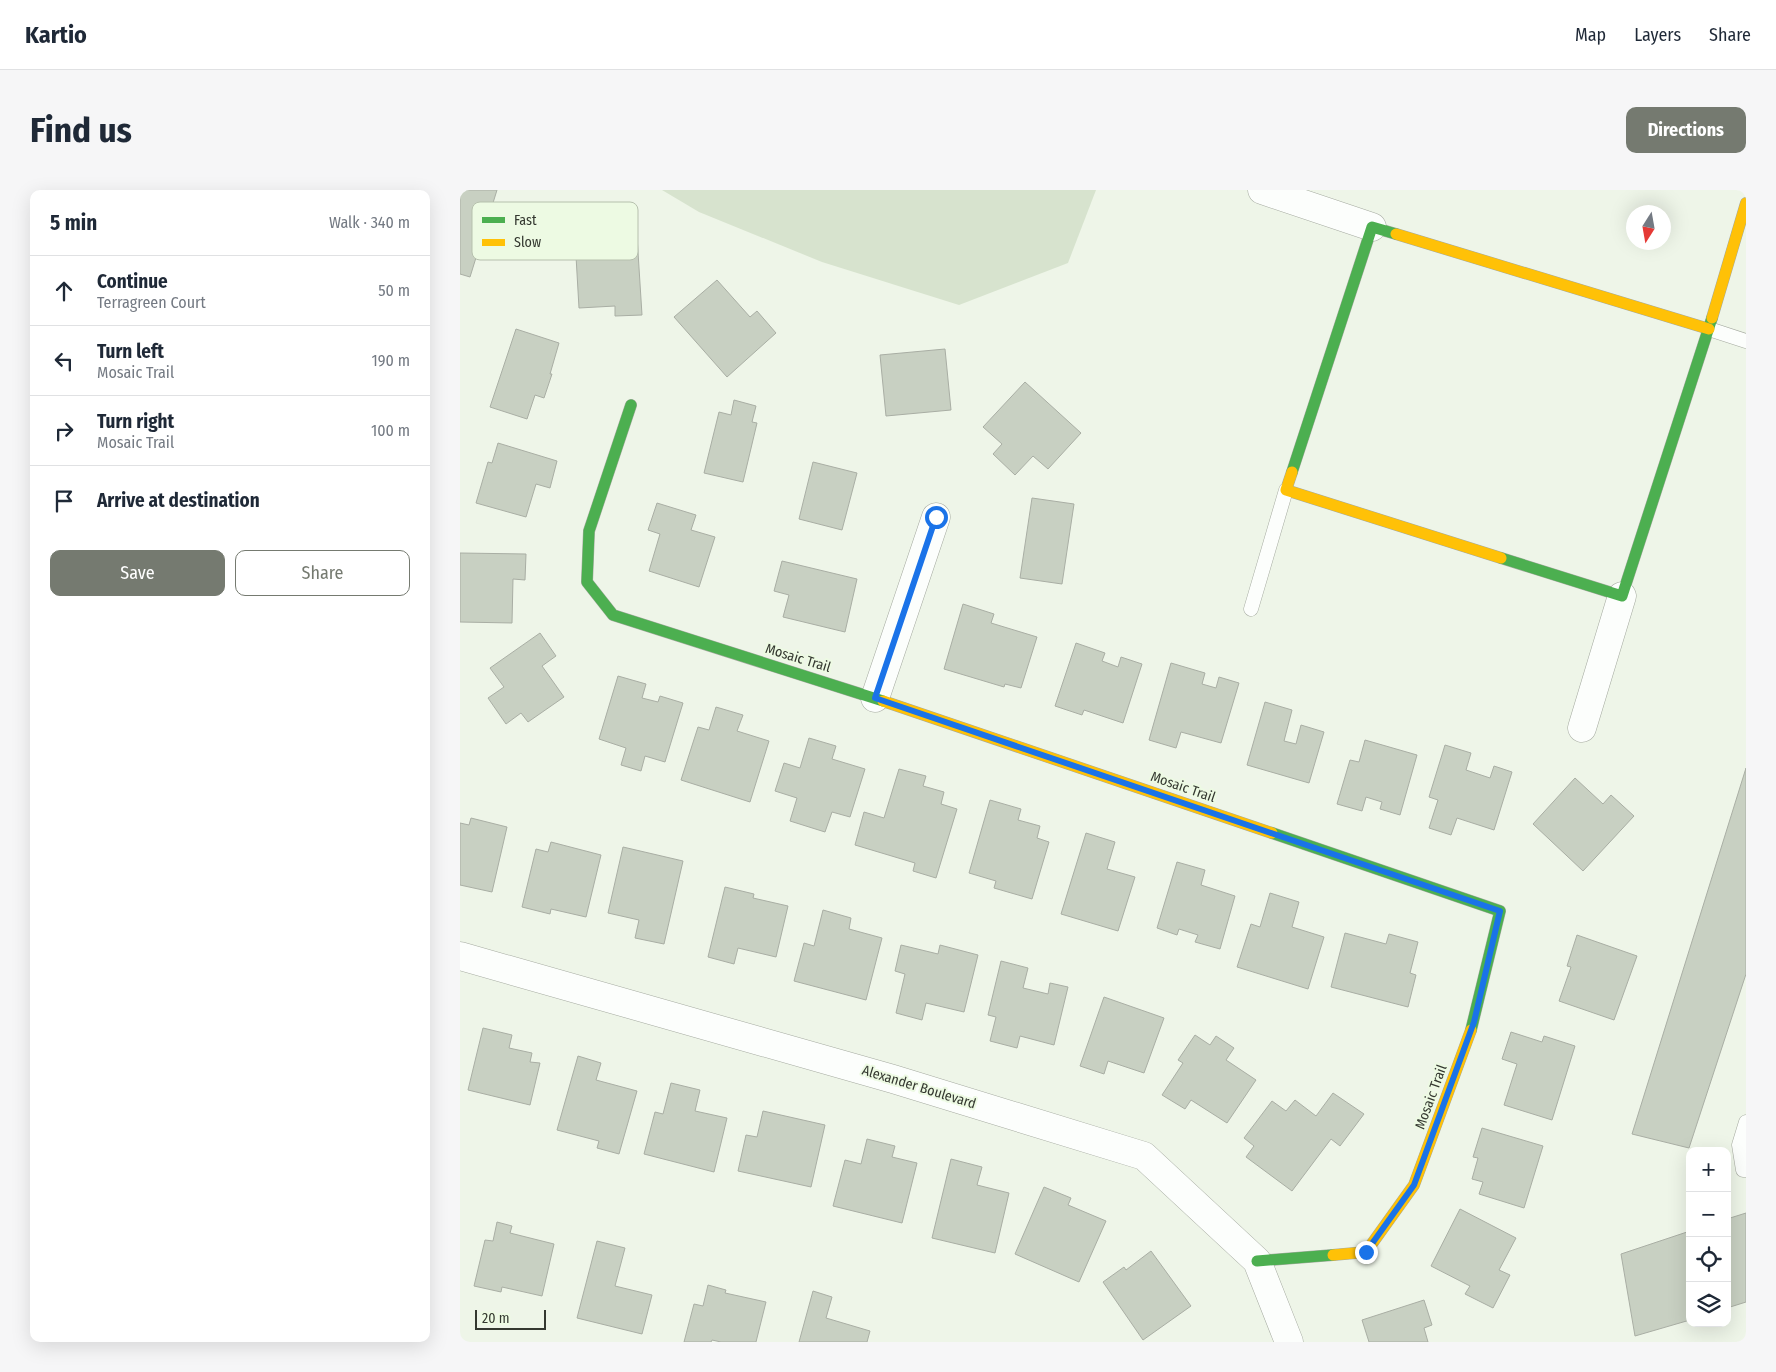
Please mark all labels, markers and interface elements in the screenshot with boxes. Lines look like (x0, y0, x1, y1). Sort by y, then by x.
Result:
text: Kartio (25, 21, 87, 49)
text: Map (1575, 24, 1606, 46)
text: Layers (1634, 24, 1681, 46)
text: Share (1709, 24, 1751, 46)
button: Directions (1626, 107, 1746, 153)
text: Find us (30, 109, 132, 151)
legend (472, 202, 638, 260)
north arrow (1626, 205, 1671, 250)
text: 5 min (50, 210, 97, 236)
text: Fast (514, 212, 537, 229)
text: Walk · 340 m (329, 213, 410, 232)
text: Slow (514, 234, 541, 251)
text: Continue (97, 270, 168, 293)
icon: ahead (50, 277, 78, 305)
text: 50 m (378, 281, 410, 300)
text: Terragreen Court (97, 293, 206, 312)
text: Turn left (97, 340, 164, 363)
icon: left (50, 347, 78, 375)
text: 190 m (372, 351, 410, 370)
text: Mosaic Trail (97, 363, 174, 382)
text: Turn right (97, 410, 174, 433)
icon: right (50, 417, 78, 445)
text: 100 m (371, 421, 410, 440)
text: Mosaic Trail (97, 433, 174, 452)
icon: arrive (50, 487, 78, 515)
text: Arrive at destination (97, 489, 260, 512)
route start (925, 506, 948, 529)
button: Save (50, 550, 225, 596)
button: Share (235, 550, 410, 596)
street label: Mosaic Trail (763, 640, 833, 676)
street label: Mosaic Trail (1148, 768, 1218, 806)
street label: Alexander Boulevard (860, 1062, 978, 1112)
street label: Mosaic Trail (1411, 1062, 1451, 1132)
map controls (1686, 1147, 1731, 1327)
button: + (1686, 1147, 1731, 1192)
button: − (1686, 1192, 1731, 1237)
button: locate (1686, 1237, 1731, 1282)
route end (1355, 1241, 1378, 1264)
button: layers (1686, 1282, 1731, 1327)
scale bar (475, 1307, 546, 1330)
text: 20 m (482, 1310, 510, 1327)

